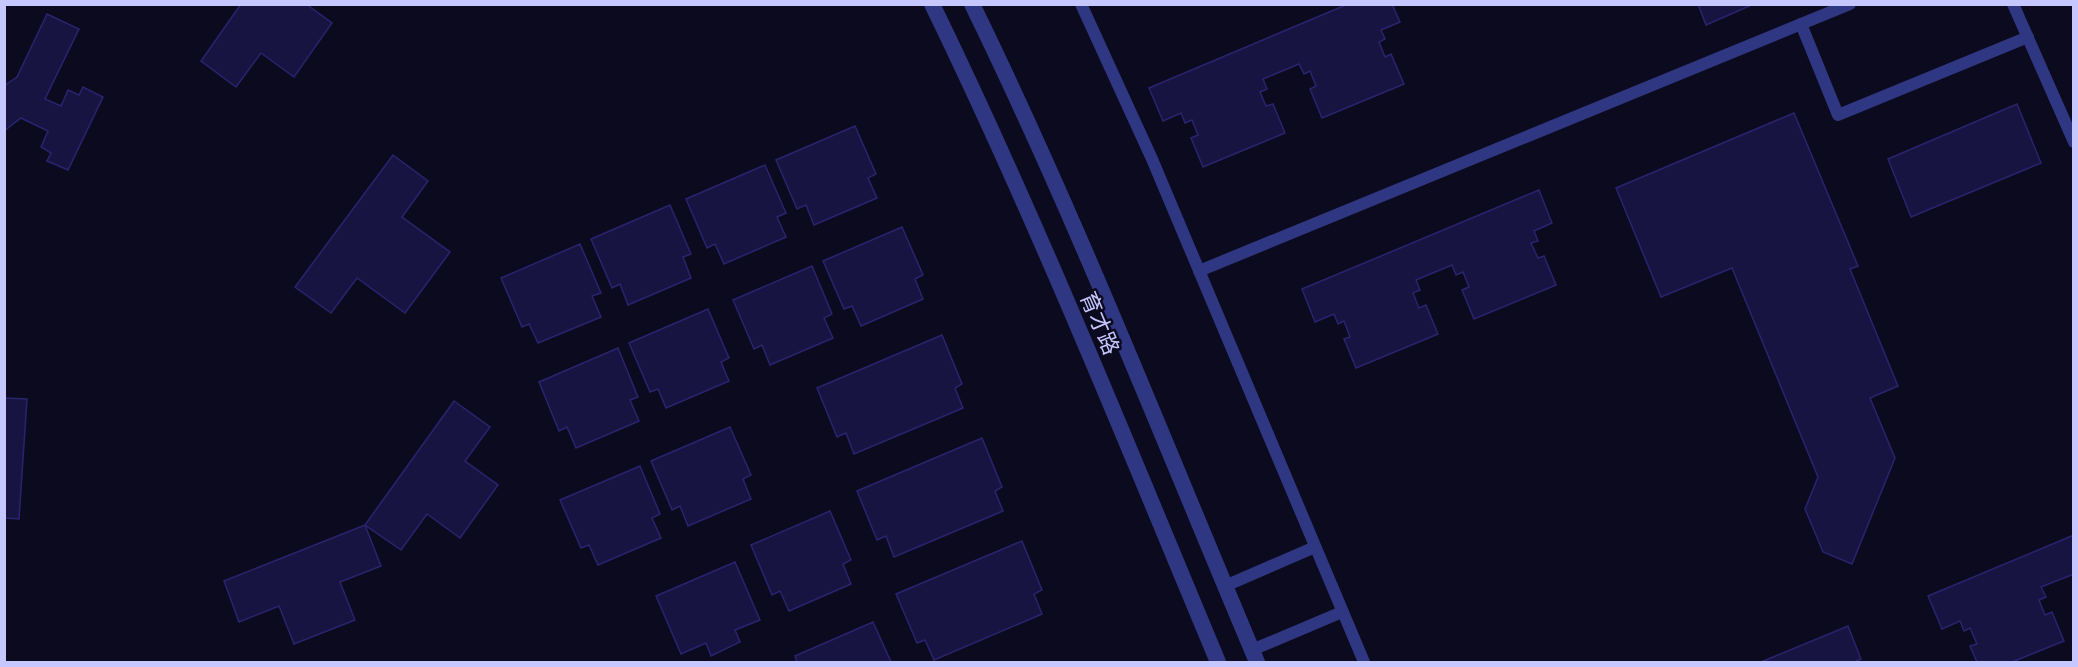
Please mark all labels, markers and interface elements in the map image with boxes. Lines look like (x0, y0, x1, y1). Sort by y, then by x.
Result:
street label: 育才路 (1074, 287, 1126, 359)

